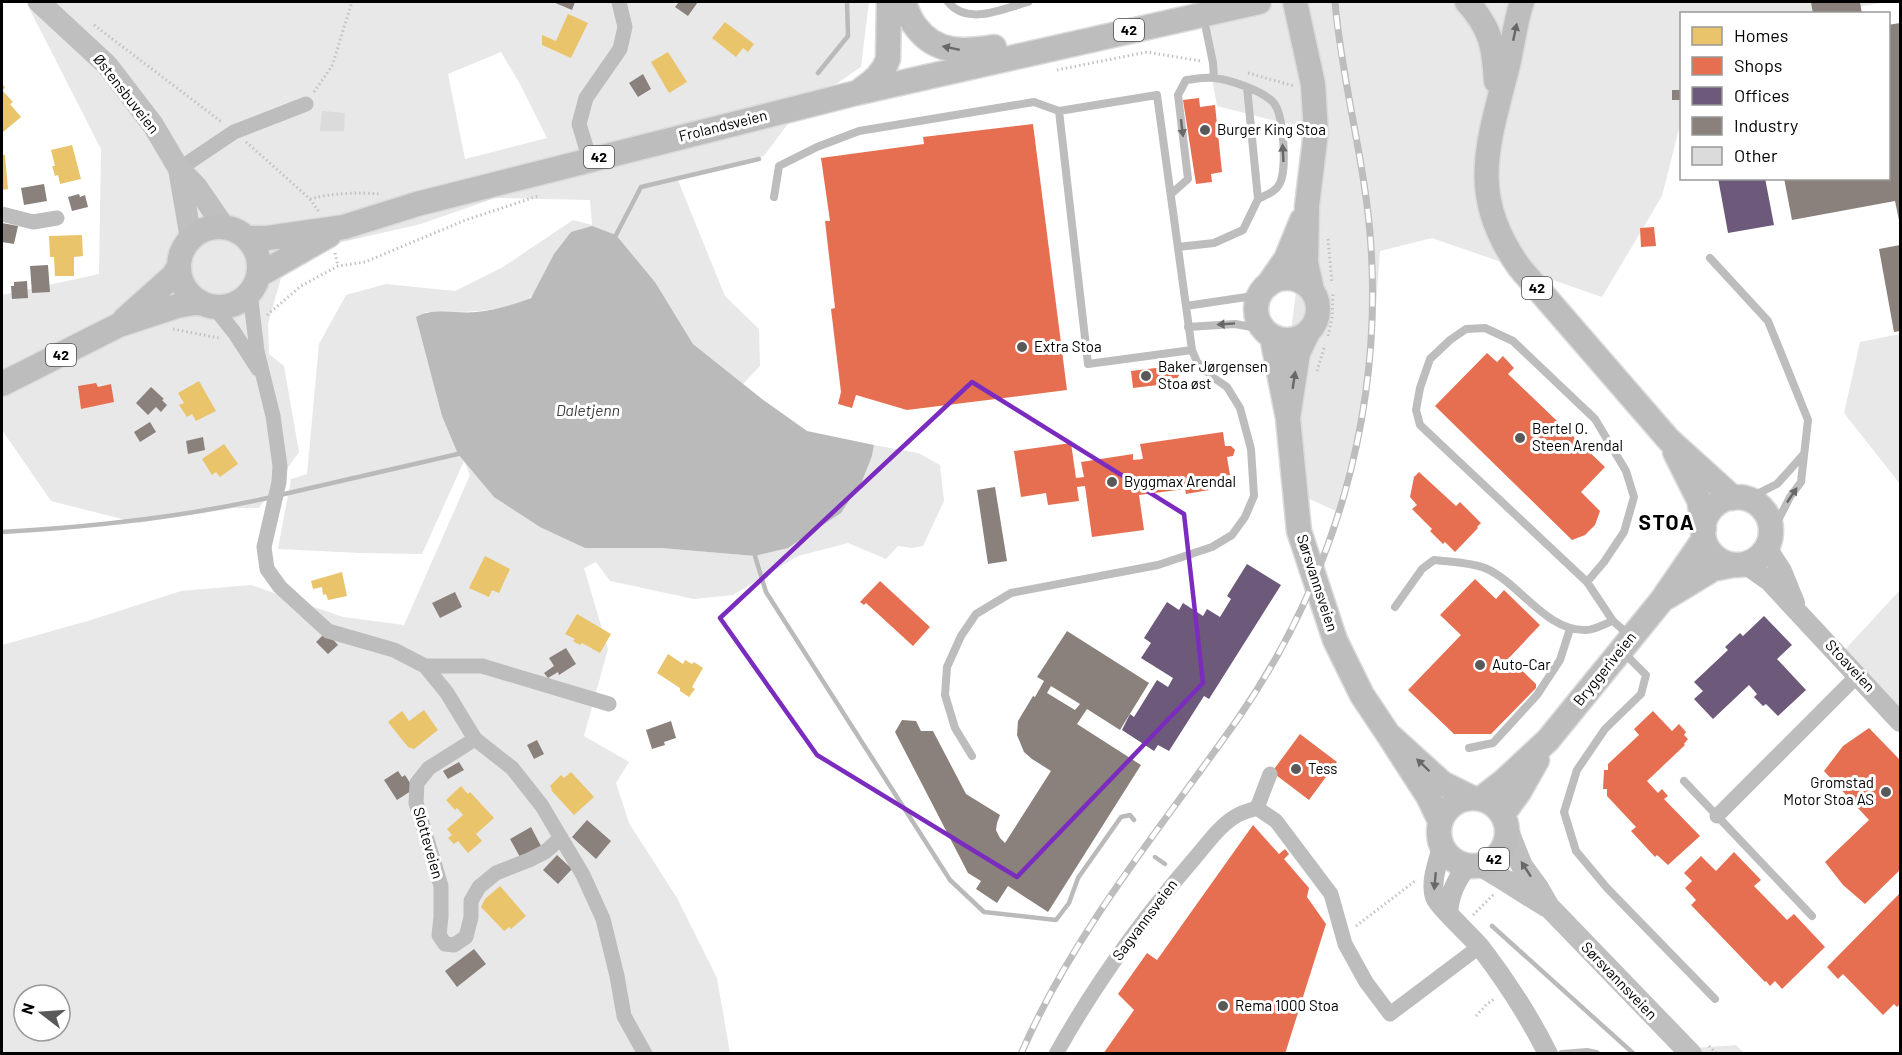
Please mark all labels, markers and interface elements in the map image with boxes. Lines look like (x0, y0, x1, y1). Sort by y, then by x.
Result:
legend (1680, 12, 1890, 180)
road number: 42 (1114, 19, 1144, 41)
one-way arrow (1510, 23, 1520, 41)
text: Homes (1734, 24, 1788, 46)
one-way arrow (941, 43, 960, 53)
street label: Østensbuveien (90, 50, 163, 137)
text: Shops (1734, 54, 1783, 76)
text: Offices (1734, 84, 1790, 106)
street label: Frolandsveien (677, 105, 769, 145)
text: Industry (1734, 114, 1798, 136)
one-way arrow (1177, 118, 1186, 137)
place label: Burger King Stoa (1217, 120, 1326, 138)
marker: Burger King Stoa (1198, 123, 1212, 137)
one-way arrow (1278, 143, 1287, 162)
text: Other (1734, 144, 1778, 166)
road number: 42 (584, 146, 614, 168)
road number: 42 (1522, 277, 1552, 299)
one-way arrow (1216, 320, 1235, 329)
place label: Extra Stoa (1034, 337, 1102, 355)
marker: Extra Stoa (1015, 340, 1029, 354)
road number: 42 (46, 344, 76, 366)
place label: Baker Jørgensen Stoa øst (1158, 357, 1268, 392)
marker: Baker Jørgensen Stoa øst (1139, 369, 1153, 383)
one-way arrow (1290, 370, 1299, 389)
water label: Daletjenn (556, 400, 620, 419)
place label: Bertel O. Steen Arendal (1532, 419, 1623, 454)
marker: Bertel O. Steen Arendal (1513, 431, 1527, 445)
place label: Byggmax Arendal (1124, 472, 1236, 490)
marker: Byggmax Arendal (1105, 475, 1119, 489)
one-way arrow (1787, 487, 1798, 503)
district label: STOA (1639, 509, 1695, 534)
street label: Sørsvannsveien (1294, 532, 1342, 634)
street label: Bryggeriveien (1569, 628, 1640, 709)
street label: Stoaveien (1822, 636, 1879, 695)
place label: Auto-Car (1492, 655, 1551, 673)
marker: Auto-Car (1473, 658, 1487, 672)
one-way arrow (1416, 758, 1430, 772)
place label: Tess (1308, 759, 1338, 777)
marker: Tess (1289, 762, 1303, 776)
place label: Gromstad Motor Stoa AS (1783, 773, 1874, 808)
marker: Gromstad Motor Stoa AS (1879, 785, 1893, 799)
street label: Slotteveien (410, 805, 448, 881)
road number: 42 (1479, 848, 1509, 870)
one-way arrow (1520, 861, 1531, 878)
one-way arrow (1430, 872, 1440, 891)
street label: Sagvannsveien (1108, 875, 1181, 963)
street label: Sørsvannsveien (1578, 938, 1661, 1023)
north arrow (12, 983, 72, 1043)
place label: Rema 1000 Stoa (1235, 996, 1339, 1014)
marker: Rema 1000 Stoa (1216, 999, 1230, 1013)
text: N (17, 1001, 38, 1016)

